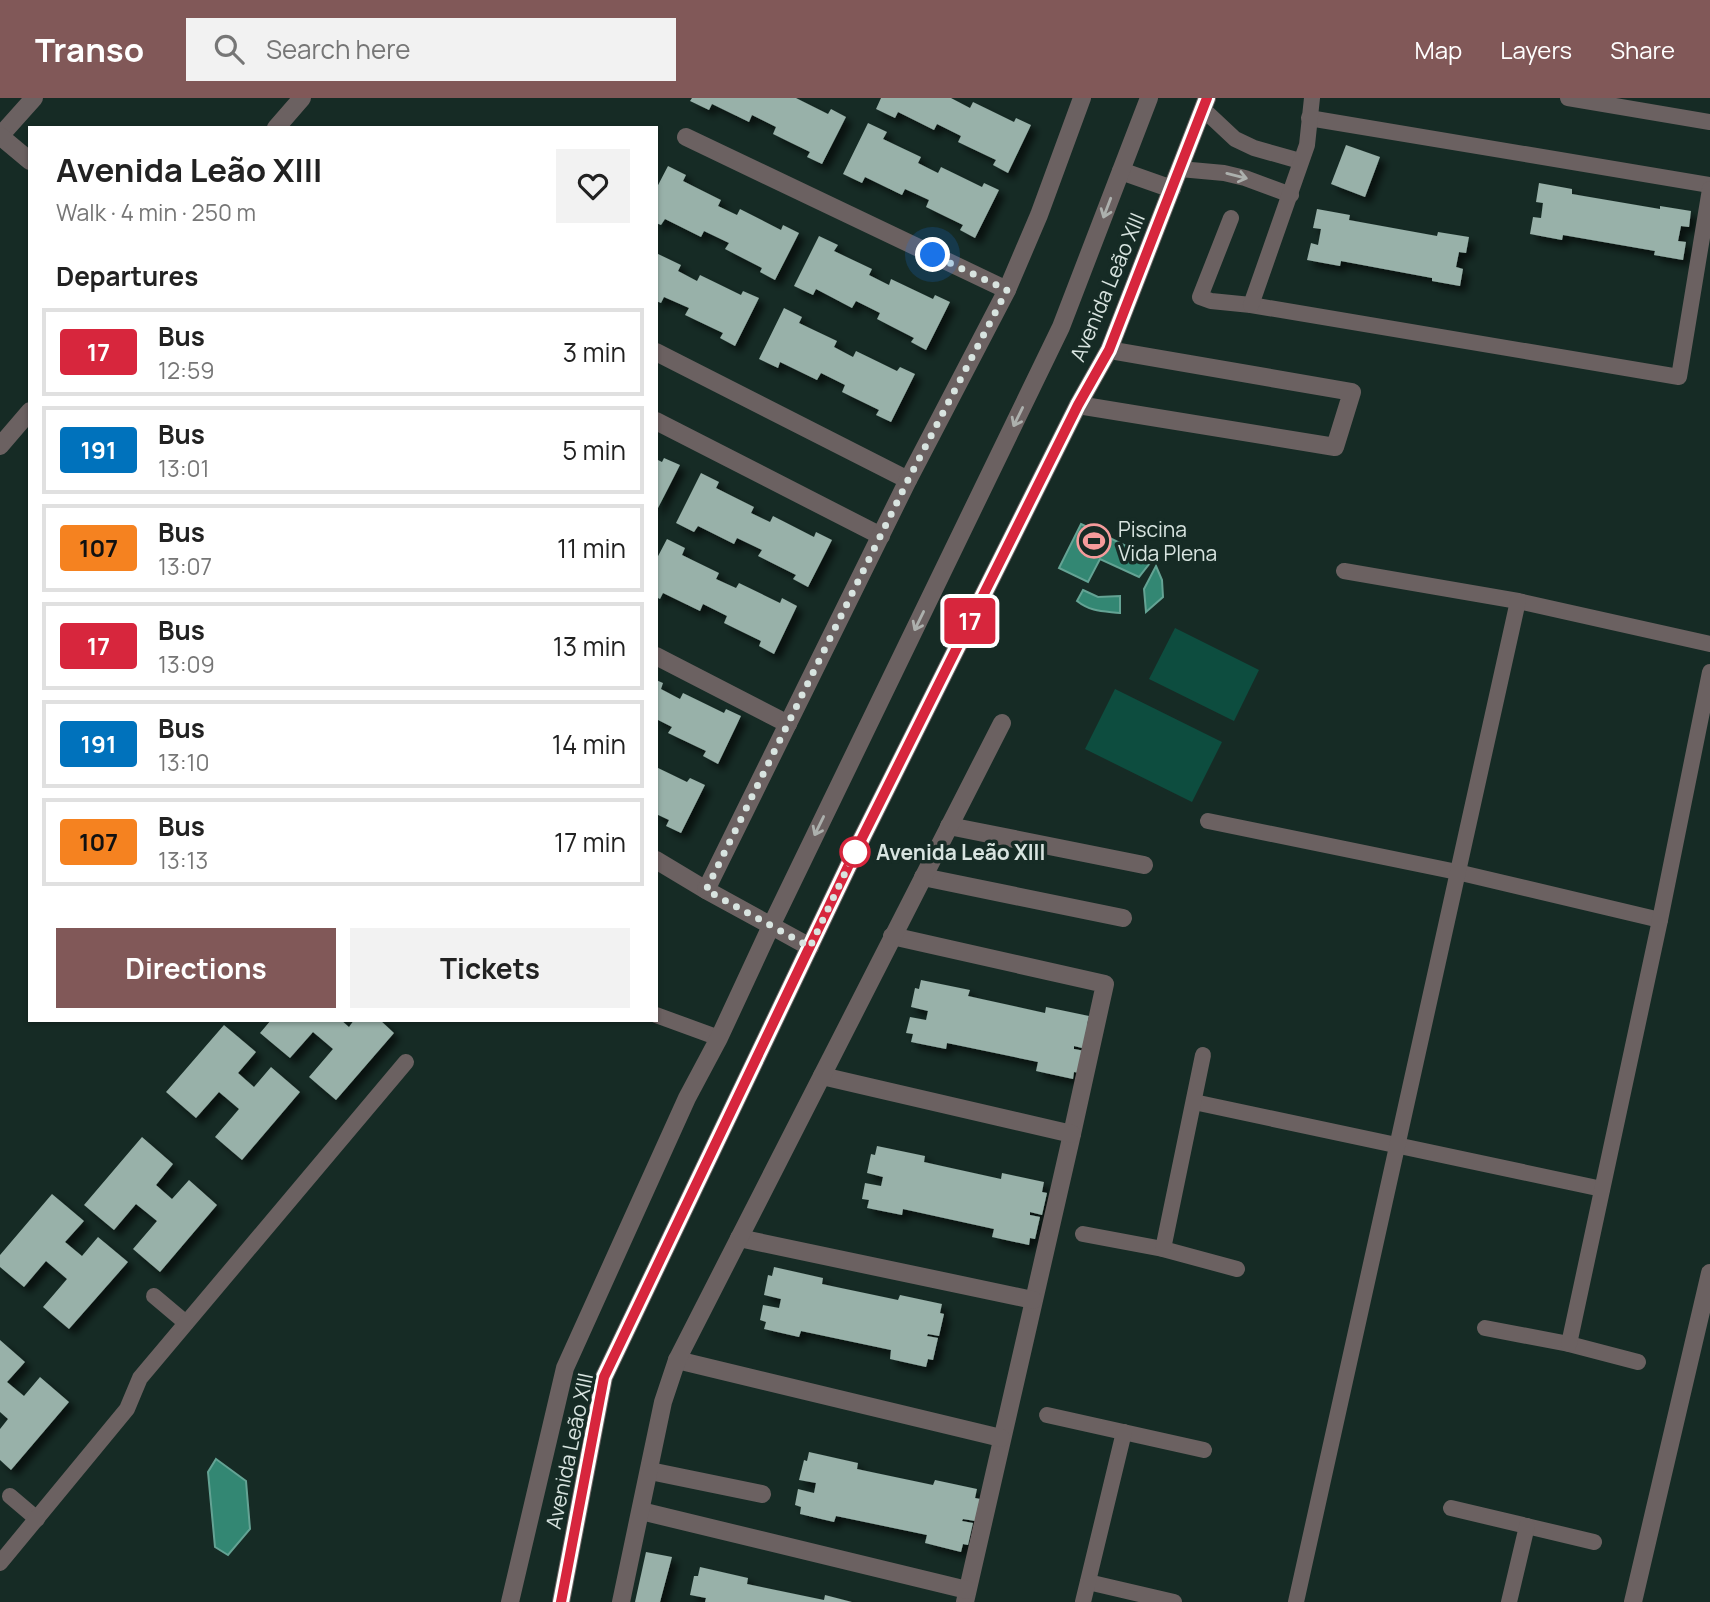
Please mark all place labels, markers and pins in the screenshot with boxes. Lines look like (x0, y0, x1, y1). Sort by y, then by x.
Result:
place label: Piscina Vida Plena (1118, 515, 1217, 567)
sports icon: Piscina Vida Plena (1075, 522, 1113, 560)
marker: Avenida Leão XIII (840, 837, 870, 867)
place label: Avenida Leão XIII (876, 838, 1045, 866)

